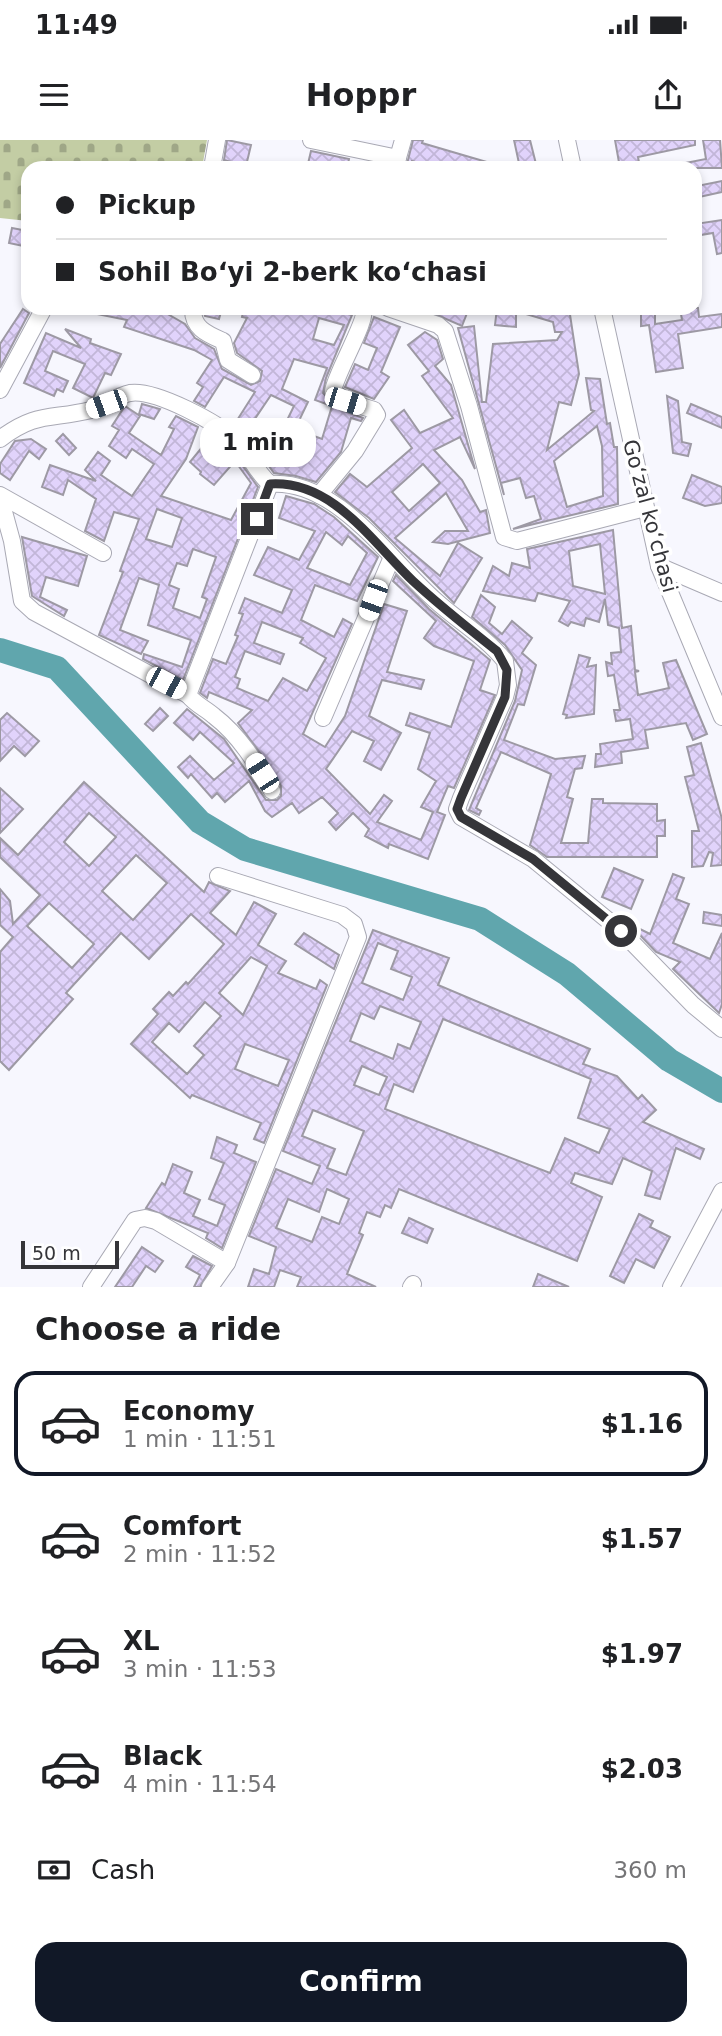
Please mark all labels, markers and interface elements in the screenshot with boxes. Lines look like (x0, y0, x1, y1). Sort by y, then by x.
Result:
text: 11:49 (35, 10, 118, 40)
icon: menu (35, 76, 73, 114)
text: Hoppr (306, 76, 416, 114)
icon: share (649, 76, 687, 114)
text: Pickup (98, 190, 196, 220)
text: Sohil Boʻyi 2-berk koʻchasi (98, 257, 487, 287)
car (322, 385, 369, 417)
car (83, 387, 130, 421)
callout: 1 min (199, 418, 315, 466)
text: 1 min (222, 429, 294, 455)
street label: Goʻzal koʻchasi (618, 437, 682, 595)
route end (241, 503, 273, 535)
car (356, 577, 391, 623)
car (143, 664, 190, 702)
car (242, 750, 283, 796)
route start (605, 915, 637, 947)
scale bar (21, 1238, 119, 1270)
text: 50 m (32, 1242, 81, 1264)
text: Choose a ride (35, 1310, 281, 1348)
icon: car (39, 1392, 102, 1455)
text: Economy (123, 1396, 254, 1426)
text: $1.16 (601, 1409, 683, 1439)
text: 1 min · 11:51 (123, 1426, 277, 1452)
icon: car (39, 1507, 102, 1570)
text: Comfort (123, 1511, 241, 1541)
text: $1.57 (601, 1524, 683, 1554)
text: 2 min · 11:52 (123, 1541, 277, 1567)
icon: car (39, 1622, 102, 1685)
text: XL (123, 1626, 160, 1656)
text: $1.97 (601, 1639, 683, 1669)
text: 3 min · 11:53 (123, 1656, 277, 1682)
icon: car (39, 1737, 102, 1800)
text: Black (123, 1741, 202, 1771)
text: $2.03 (601, 1754, 683, 1784)
text: 4 min · 11:54 (123, 1771, 277, 1797)
icon: cash (35, 1851, 73, 1889)
text: Cash (91, 1855, 155, 1885)
text: 360 m (613, 1857, 687, 1883)
button: Confirm (35, 1942, 687, 2022)

